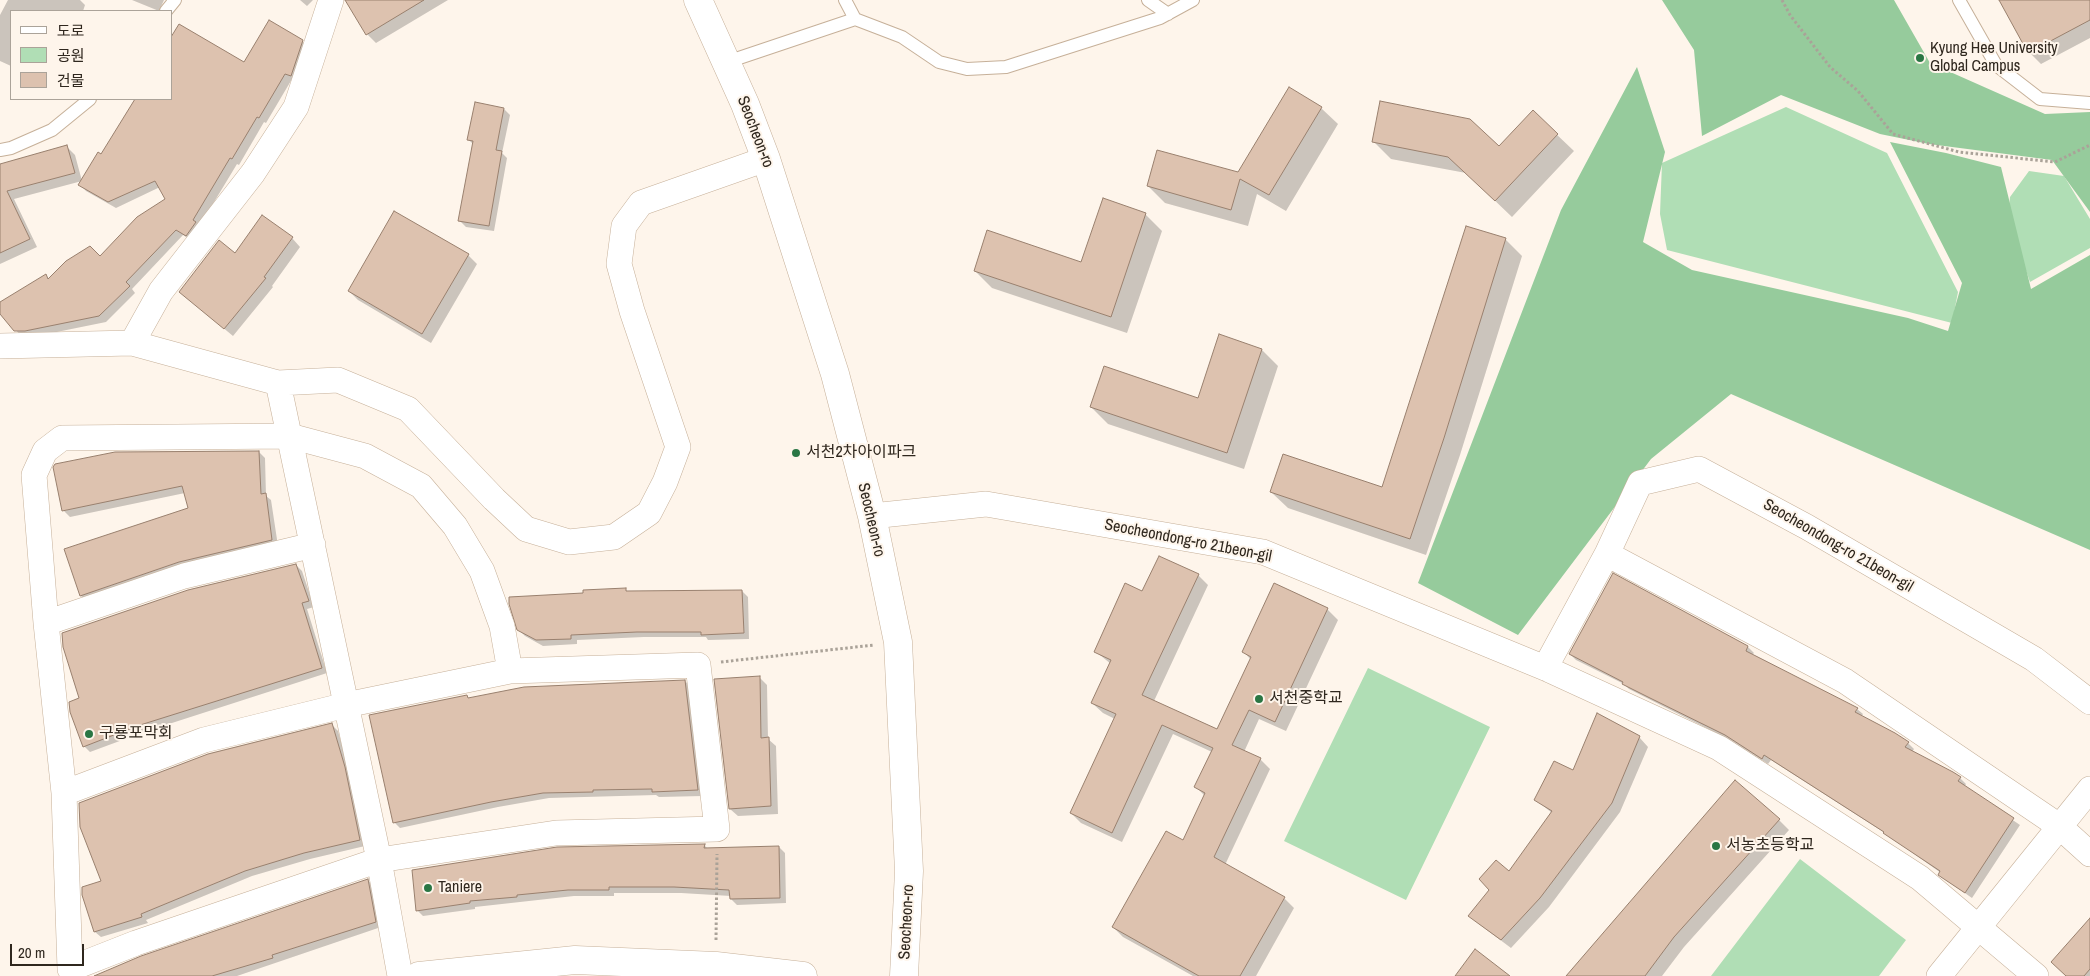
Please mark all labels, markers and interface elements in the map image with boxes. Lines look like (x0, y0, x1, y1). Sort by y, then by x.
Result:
legend (10, 10, 172, 100)
text: 도로 (57, 20, 85, 41)
place label: Kyung Hee University Global Campus (1930, 39, 2058, 77)
text: 공원 (57, 45, 85, 66)
marker: Kyung Hee University Global Campus (1914, 52, 1926, 64)
text: 건물 (57, 70, 85, 91)
street label: Seocheon-ro (733, 93, 777, 171)
place label: 서천2차아이파크 (806, 443, 916, 463)
marker: 서천2차아이파크 (790, 447, 802, 459)
street label: Seocheon-ro (853, 481, 889, 559)
street label: Seocheondong-ro 21beon-gil (1760, 495, 1916, 597)
street label: Seocheondong-ro 21beon-gil (1103, 515, 1273, 567)
place label: 서천중학교 (1269, 689, 1343, 709)
marker: 서천중학교 (1253, 693, 1265, 705)
place label: 구룡포막회 (99, 724, 173, 744)
marker: 구룡포막회 (83, 728, 95, 740)
place label: 서농초등학교 (1726, 836, 1814, 856)
marker: 서농초등학교 (1710, 840, 1722, 852)
place label: Taniere (438, 878, 482, 898)
marker: Taniere (422, 882, 434, 894)
street label: Seocheon-ro (895, 884, 919, 960)
scale bar (12, 934, 86, 966)
text: 20 m (18, 942, 45, 963)

